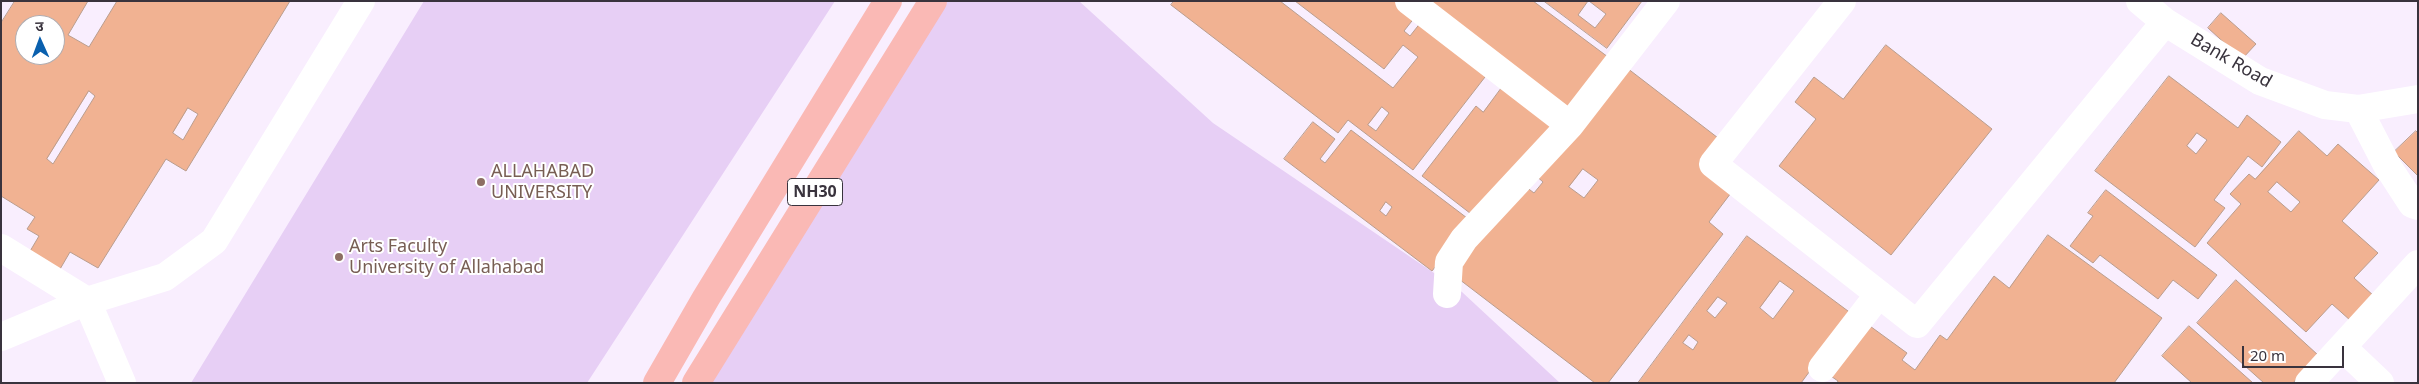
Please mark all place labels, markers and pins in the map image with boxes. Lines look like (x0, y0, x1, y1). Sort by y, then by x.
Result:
place label: ALLAHABAD UNIVERSITY (491, 161, 594, 203)
marker: ALLAHABAD UNIVERSITY (475, 176, 487, 188)
place label: Arts Faculty University of Allahabad (349, 236, 544, 278)
marker: Arts Faculty University of Allahabad (333, 251, 345, 263)

